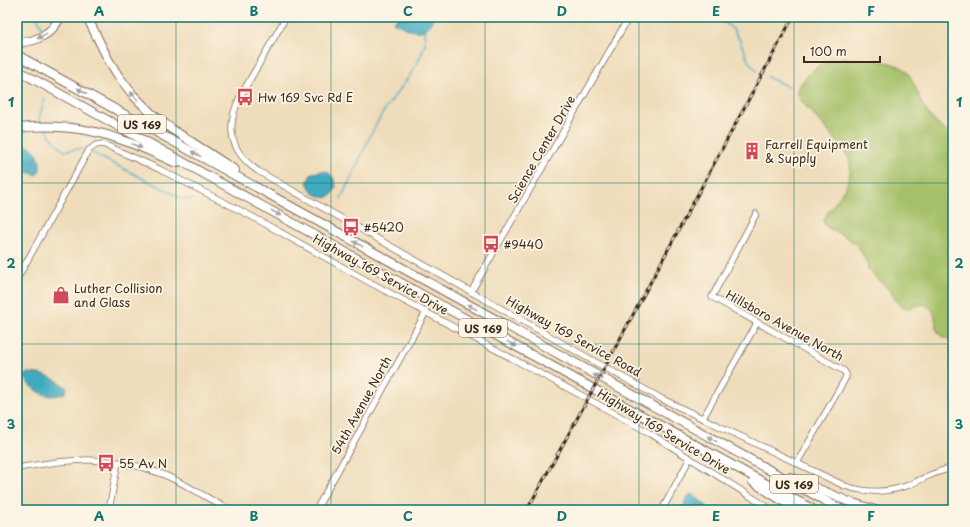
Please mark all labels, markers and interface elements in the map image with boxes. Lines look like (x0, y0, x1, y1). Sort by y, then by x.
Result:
text: A (94, 1, 104, 20)
text: B (250, 1, 259, 20)
text: C (403, 1, 413, 20)
text: D (557, 1, 567, 20)
text: E (712, 1, 720, 20)
text: F (867, 1, 875, 20)
one-way arrow (36, 32, 48, 39)
scale bar (804, 38, 880, 64)
text: 100 m (810, 42, 847, 60)
one-way arrow (76, 87, 88, 94)
bus stop icon: Hw 169 Svc Rd E (235, 87, 255, 107)
place label: Hw 169 Svc Rd E (258, 88, 353, 106)
one-way arrow (130, 91, 139, 100)
text: 1 (8, 92, 14, 111)
street label: Science Center Drive (503, 92, 579, 206)
text: 1 (956, 92, 962, 111)
road number: US 169 (118, 115, 166, 133)
place label: Farrell Equipment & Supply (765, 135, 868, 167)
building icon: Farrell Equipment & Supply (742, 141, 762, 161)
one-way arrow (132, 143, 144, 149)
one-way arrow (190, 150, 201, 157)
one-way arrow (270, 210, 282, 217)
bus stop icon: #5420 (341, 217, 361, 237)
place label: #5420 (364, 218, 404, 236)
street label: Highway 169 Service Drive (310, 229, 452, 319)
bus stop icon: #9440 (481, 234, 501, 254)
place label: #9440 (504, 235, 544, 253)
one-way arrow (353, 241, 364, 248)
text: 2 (6, 253, 16, 272)
text: 2 (954, 253, 964, 272)
place label: Luther Collision and Glass (74, 279, 162, 311)
shop icon: Luther Collision and Glass (51, 285, 71, 305)
street label: Hillsboro Avenue North (723, 285, 847, 365)
street label: Highway 169 Service Road (503, 291, 645, 381)
one-way arrow (466, 304, 478, 310)
road number: US 169 (459, 319, 507, 337)
one-way arrow (507, 341, 518, 347)
street label: 54th Avenue North (327, 353, 395, 457)
one-way arrow (592, 373, 604, 380)
street label: Highway 169 Service Drive (594, 384, 734, 478)
text: 3 (7, 414, 16, 433)
text: 3 (955, 414, 964, 433)
one-way arrow (706, 436, 718, 442)
bus stop icon: 55 Av N (96, 453, 116, 473)
place label: 55 Av N (119, 454, 167, 472)
road number: US 169 (770, 475, 818, 493)
text: A (94, 506, 104, 525)
text: B (250, 506, 259, 525)
text: C (403, 506, 413, 525)
text: D (557, 506, 567, 525)
text: E (712, 506, 720, 525)
text: F (867, 506, 875, 525)

